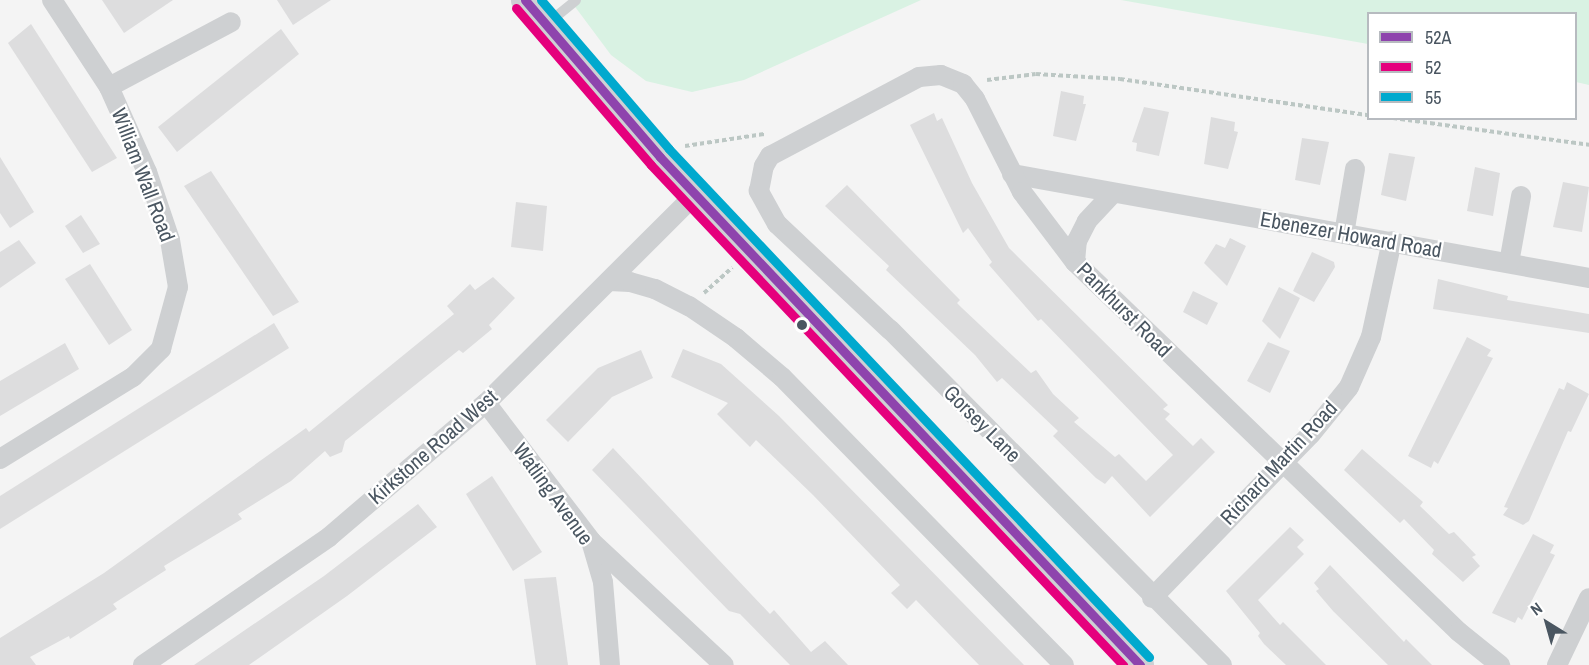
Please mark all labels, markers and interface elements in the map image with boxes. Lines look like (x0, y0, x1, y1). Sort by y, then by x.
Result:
legend (1367, 12, 1577, 120)
text: 52A (1425, 25, 1451, 50)
text: 52 (1425, 55, 1441, 80)
text: 55 (1425, 85, 1441, 110)
street label: William Wall Road (106, 105, 180, 245)
street label: Ebenezer Howard Road (1258, 207, 1444, 263)
street label: Pankhurst Road (1071, 257, 1177, 363)
unlabelled marker (796, 319, 808, 331)
street label: Gorsey Lane (938, 380, 1026, 468)
street label: Kirkstone Road West (363, 384, 503, 510)
street label: Richard Martin Road (1215, 396, 1343, 530)
street label: Watling Avenue (507, 438, 599, 550)
north arrow (1517, 593, 1577, 653)
text: N (1526, 597, 1547, 620)

